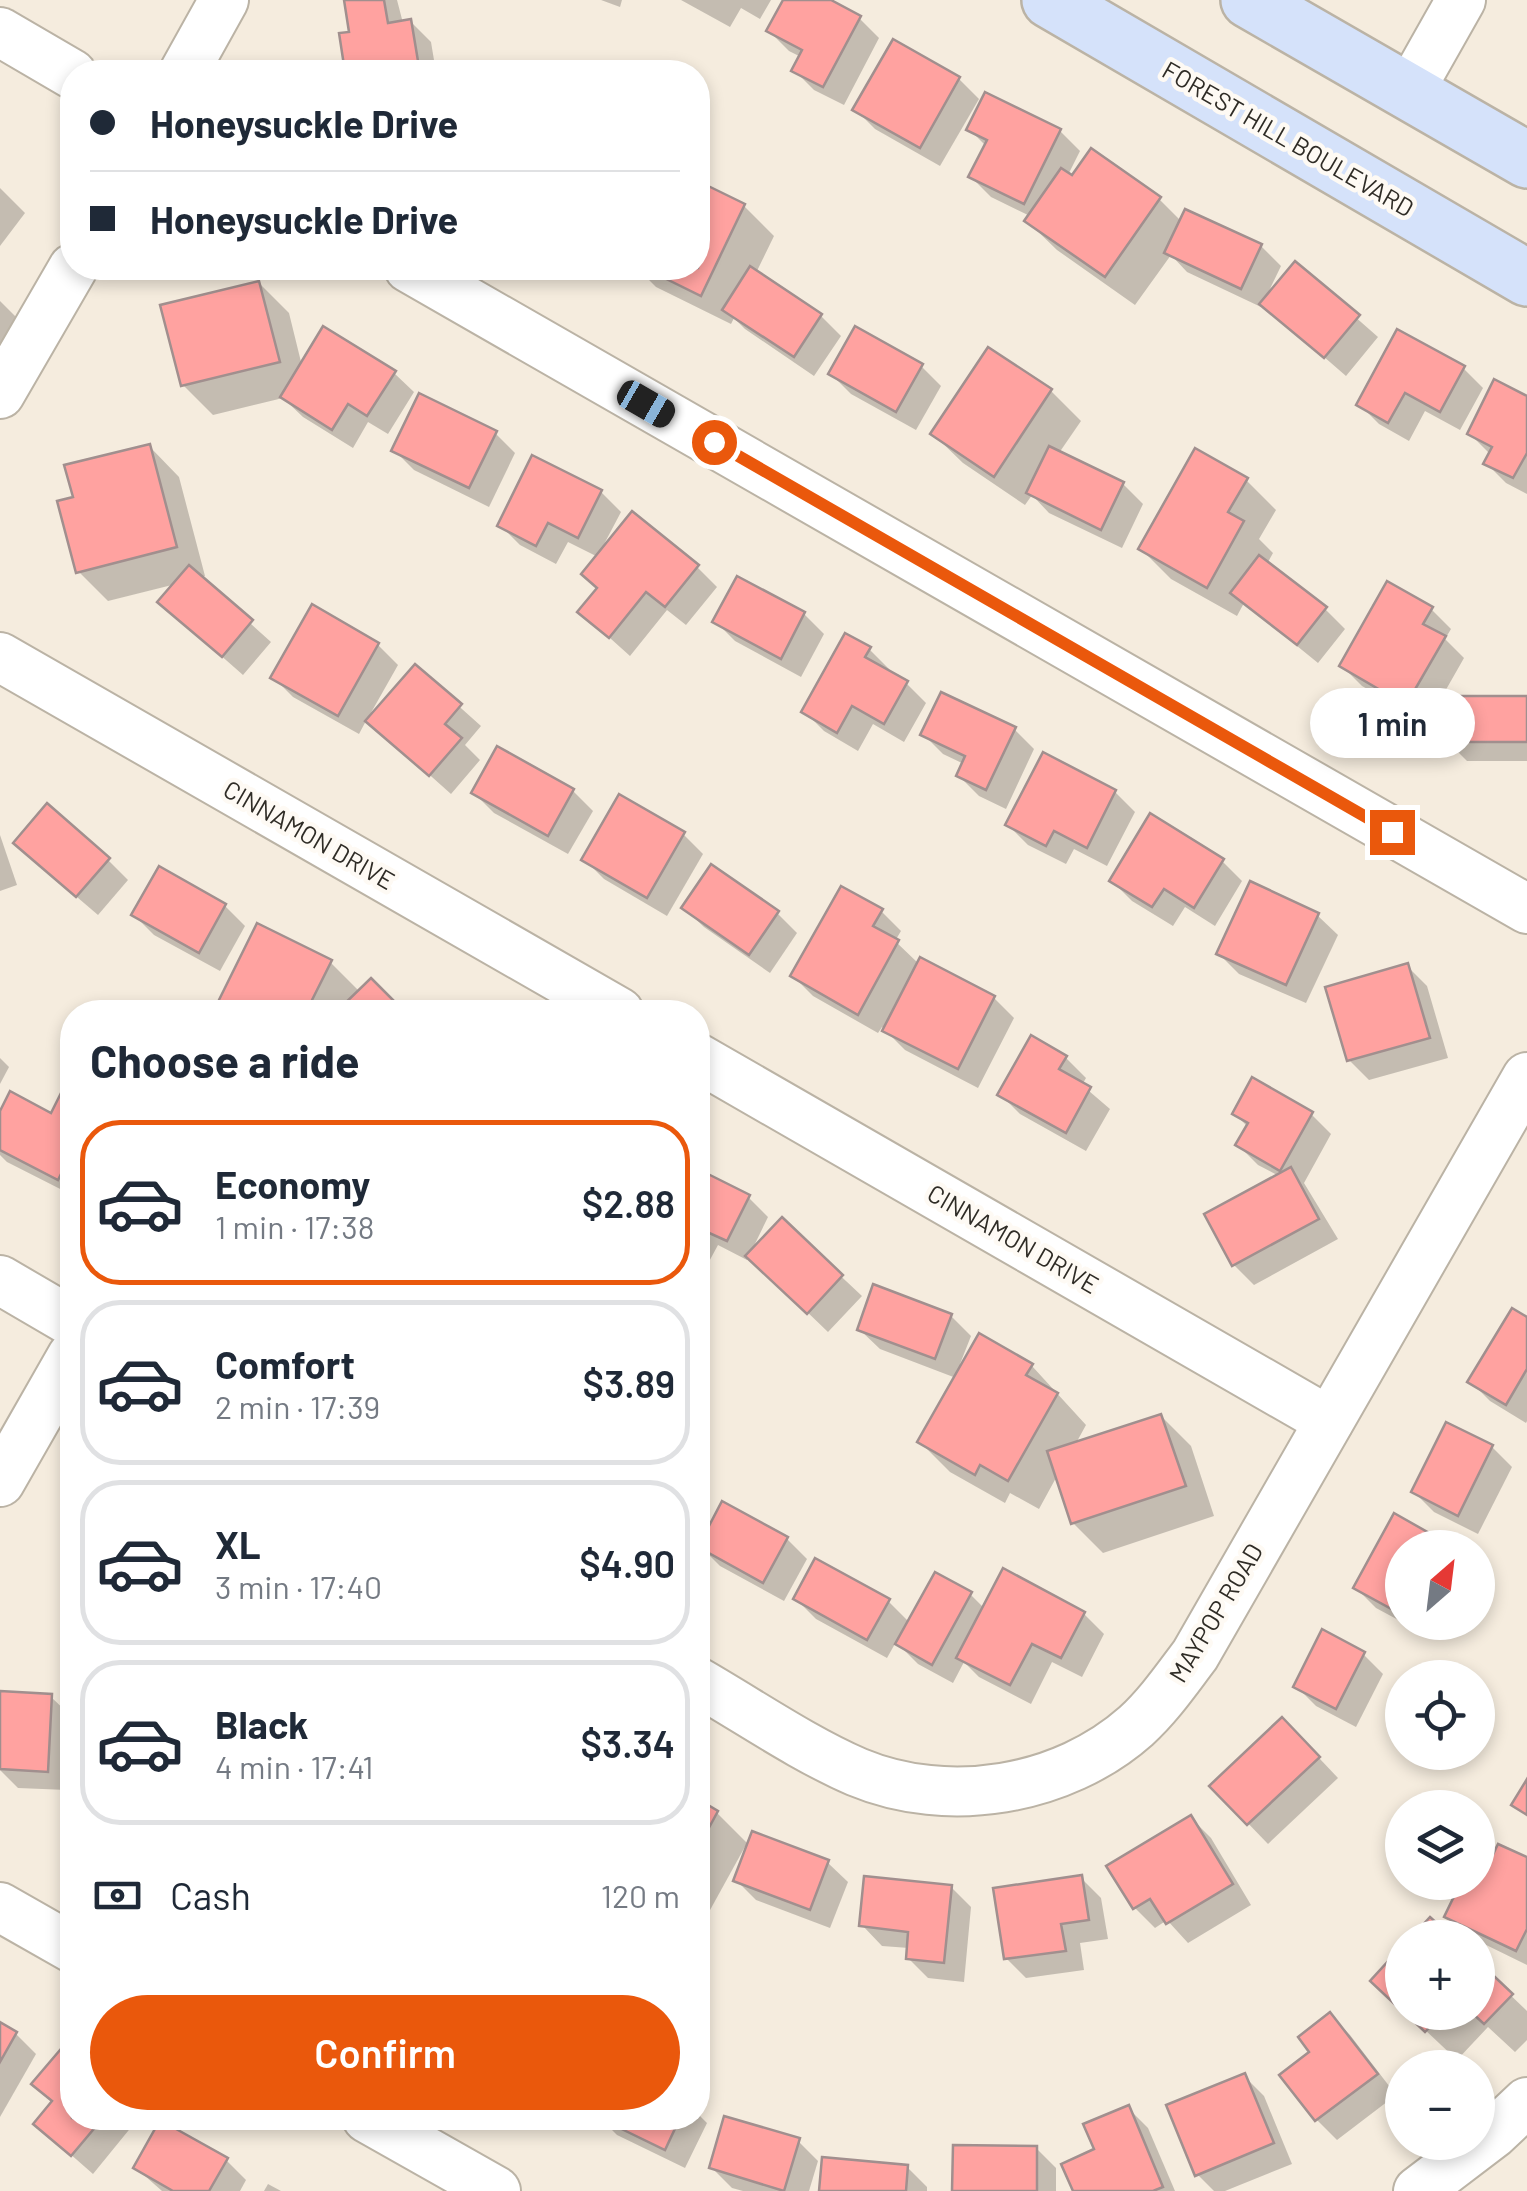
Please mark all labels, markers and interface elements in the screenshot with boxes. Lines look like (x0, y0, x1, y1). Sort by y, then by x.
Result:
street label: FOREST HILL BOULEVARD (1158, 54, 1419, 222)
text: Honeysuckle Drive (150, 100, 458, 146)
text: Honeysuckle Drive (150, 196, 458, 242)
car (613, 376, 679, 432)
route start (692, 420, 737, 465)
callout: 1 min (1310, 687, 1474, 757)
text: 1 min (1358, 704, 1427, 742)
street label: CINNAMON DRIVE (219, 773, 400, 895)
route end (1370, 810, 1415, 855)
text: Choose a ride (90, 1033, 360, 1087)
icon: car (95, 1158, 185, 1248)
text: Economy (215, 1161, 370, 1207)
street label: CINNAMON DRIVE (923, 1177, 1104, 1299)
text: $2.88 (582, 1180, 675, 1226)
text: 1 min · 17:38 (215, 1207, 374, 1245)
icon: car (95, 1338, 185, 1428)
text: Comfort (215, 1341, 355, 1387)
text: $3.89 (583, 1360, 675, 1406)
text: 2 min · 17:39 (215, 1387, 380, 1425)
icon: car (95, 1518, 185, 1608)
text: XL (215, 1521, 261, 1567)
north arrow (1385, 1530, 1495, 1640)
map controls (1385, 1530, 1495, 2160)
street label: MAYPOP ROAD (1162, 1538, 1268, 1687)
text: $4.90 (579, 1540, 675, 1586)
text: 3 min · 17:40 (215, 1567, 382, 1605)
button: locate (1385, 1660, 1495, 1770)
icon: car (95, 1698, 185, 1788)
text: Black (215, 1701, 309, 1747)
text: $3.34 (580, 1720, 675, 1766)
text: 4 min · 17:41 (215, 1747, 374, 1785)
button: layers (1385, 1790, 1495, 1900)
icon: cash (90, 1868, 145, 1923)
text: Cash (170, 1872, 251, 1918)
text: 120 m (601, 1876, 680, 1914)
button: + (1385, 1920, 1495, 2030)
button: Confirm (90, 1995, 680, 2110)
button: − (1385, 2050, 1495, 2160)

